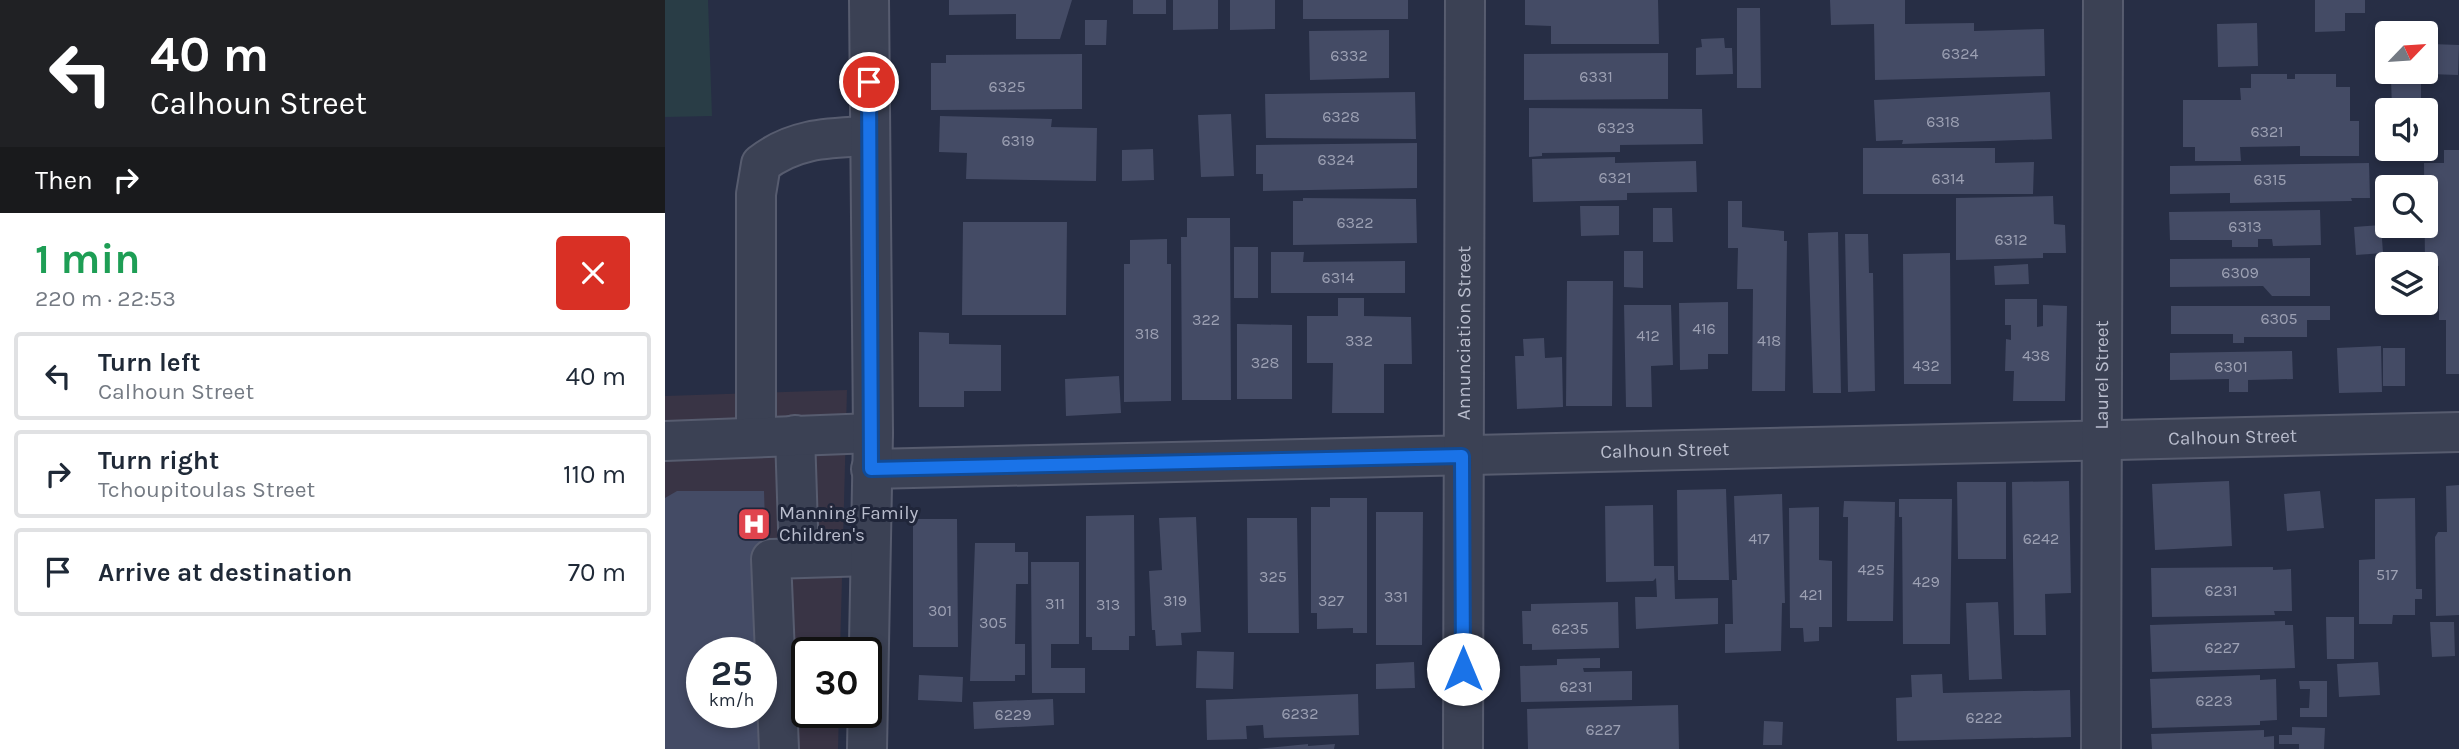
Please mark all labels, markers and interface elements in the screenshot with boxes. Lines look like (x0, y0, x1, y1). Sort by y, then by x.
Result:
north arrow (2375, 21, 2438, 84)
map controls (2375, 21, 2438, 315)
text: 40 m (150, 26, 269, 83)
icon: left (35, 28, 126, 119)
house number: 6324 (1942, 44, 1978, 63)
house number: 6332 (1330, 46, 1368, 65)
pin (839, 52, 899, 112)
icon: arrive (850, 63, 888, 101)
house number: 6331 (1579, 67, 1613, 86)
house number: 6325 (989, 77, 1025, 96)
text: Calhoun Street (150, 85, 367, 122)
button: sound (2375, 98, 2438, 161)
house number: 6328 (1322, 107, 1360, 126)
house number: 6318 (1926, 112, 1960, 131)
house number: 6323 (1597, 118, 1635, 137)
house number: 6321 (2250, 122, 2284, 141)
house number: 6319 (1001, 131, 1035, 150)
house number: 6324 (1318, 150, 1354, 169)
icon: right (107, 161, 145, 199)
text: Then (35, 165, 93, 196)
house number: 6321 (1598, 168, 1632, 187)
house number: 6314 (1932, 169, 1964, 188)
house number: 6315 (2254, 170, 2286, 189)
button: search (2375, 175, 2438, 238)
house number: 6322 (1336, 213, 1374, 232)
house number: 6313 (2228, 217, 2262, 236)
house number: 6312 (1994, 230, 2028, 249)
text: 1 min (35, 234, 140, 284)
button: close (556, 236, 630, 310)
street label: Annunciation Street (1453, 246, 1475, 420)
button: layers (2375, 252, 2438, 315)
house number: 6309 (2221, 263, 2259, 282)
house number: 6314 (1322, 268, 1354, 287)
text: 220 m · 22:53 (35, 285, 176, 312)
house number: 6305 (2260, 309, 2298, 328)
house number: 322 (1192, 310, 1220, 329)
house number: 416 (1692, 319, 1716, 338)
street label: Laurel Street (2091, 320, 2113, 430)
house number: 318 (1135, 324, 1159, 343)
house number: 412 (1636, 326, 1660, 345)
house number: 332 (1345, 331, 1373, 350)
house number: 418 (1757, 331, 1781, 350)
house number: 438 (2022, 346, 2050, 365)
text: Turn left (98, 347, 200, 378)
house number: 328 (1251, 353, 1279, 372)
house number: 432 (1912, 356, 1940, 375)
icon: left (39, 357, 77, 395)
house number: 6301 (2214, 357, 2248, 376)
text: 40 m (566, 361, 626, 392)
text: Calhoun Street (98, 378, 254, 405)
street label: Calhoun Street (2168, 425, 2297, 450)
street label: Calhoun Street (1600, 438, 1730, 463)
text: Turn right (98, 445, 219, 476)
icon: right (39, 455, 77, 493)
text: 110 m (563, 459, 626, 490)
text: Tchoupitoulas Street (98, 476, 315, 503)
place label: Manning Family Children's (779, 502, 919, 546)
hospital icon: Manning Family Children's (735, 505, 773, 543)
house number: 417 (1748, 529, 1770, 548)
house number: 6242 (2023, 529, 2059, 548)
icon: arrive (39, 553, 77, 591)
text: Arrive at destination (98, 557, 352, 588)
text: 70 m (568, 557, 626, 588)
house number: 425 (1857, 560, 1885, 579)
house number: 517 (2376, 565, 2398, 584)
house number: 325 (1259, 567, 1287, 586)
house number: 429 (1912, 572, 1940, 591)
house number: 6231 (2204, 581, 2238, 600)
house number: 421 (1799, 585, 1823, 604)
house number: 331 (1384, 587, 1408, 606)
house number: 319 (1163, 591, 1187, 610)
house number: 327 (1318, 591, 1345, 610)
house number: 311 (1045, 594, 1065, 613)
house number: 313 (1096, 595, 1120, 614)
house number: 301 (928, 601, 952, 620)
house number: 305 (979, 613, 1007, 632)
house number: 6235 (1552, 619, 1588, 638)
position arrow (1426, 632, 1500, 706)
speed limit sign: 30 (791, 637, 882, 728)
house number: 6227 (2204, 638, 2240, 657)
text: 25 (711, 653, 752, 694)
house number: 6231 (1559, 677, 1593, 696)
text: km/h (709, 689, 754, 711)
house number: 6223 (2195, 691, 2233, 710)
house number: 6232 (1281, 704, 1319, 723)
house number: 6229 (995, 705, 1031, 724)
house number: 6222 (1966, 708, 2002, 727)
house number: 6227 (1585, 720, 1621, 739)

